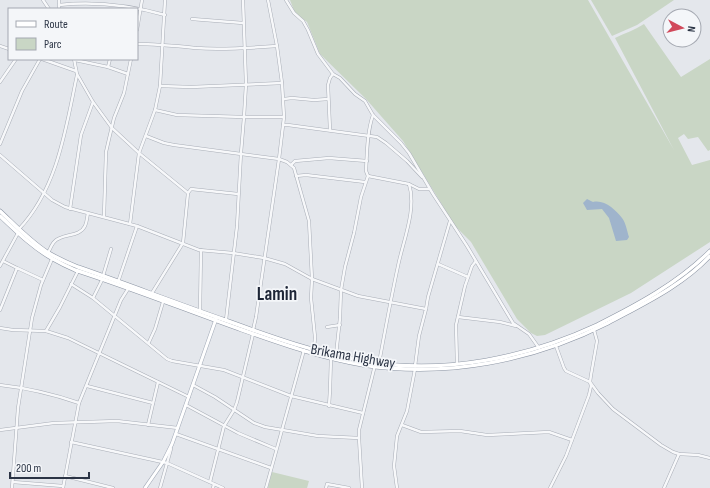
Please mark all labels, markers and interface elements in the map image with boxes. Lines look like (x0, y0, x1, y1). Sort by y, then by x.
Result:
legend (8, 8, 138, 60)
north arrow (662, 8, 702, 48)
text: Route (44, 17, 68, 32)
text: N (685, 25, 698, 33)
text: Parc (44, 37, 62, 52)
district label: Lamin (257, 283, 297, 306)
street label: Brikama Highway (309, 340, 397, 373)
scale bar (10, 454, 89, 480)
text: 200 m (16, 461, 42, 476)

